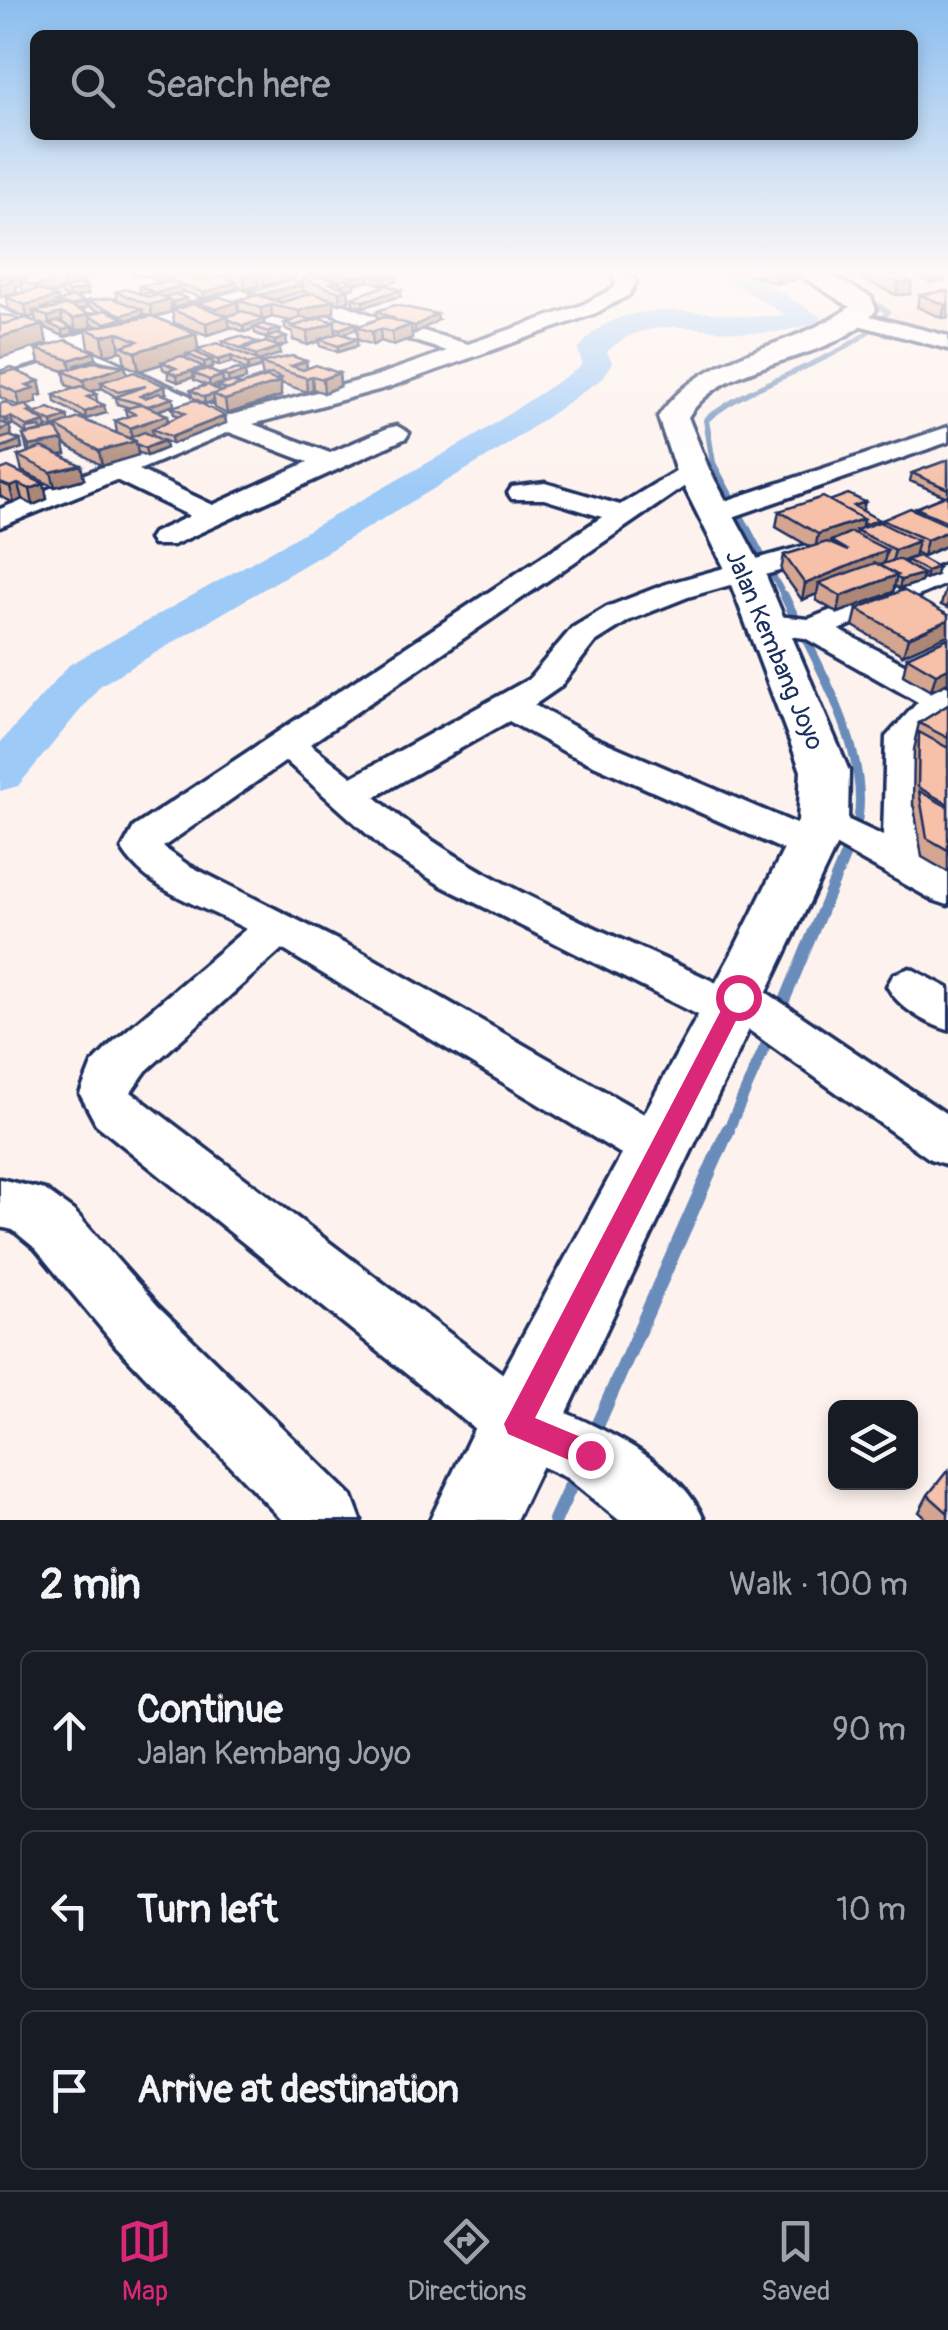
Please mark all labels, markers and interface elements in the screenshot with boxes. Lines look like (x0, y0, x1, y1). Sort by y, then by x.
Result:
search box (30, 30, 918, 140)
icon: search (65, 58, 120, 113)
text: Search here (145, 61, 331, 109)
street label: Jalan Kembang Joyo (718, 545, 830, 755)
route start (716, 975, 762, 1021)
map controls (828, 1400, 918, 1490)
button: layers (828, 1400, 918, 1490)
route end (568, 1433, 614, 1479)
text: 2 min (40, 1559, 141, 1611)
text: Walk · 100 m (729, 1565, 908, 1605)
text: Continue (137, 1686, 283, 1734)
icon: ahead (42, 1703, 97, 1758)
text: 90 m (832, 1710, 906, 1750)
text: Jalan Kembang Joyo (137, 1734, 411, 1774)
icon: left (42, 1883, 97, 1938)
text: Turn left (137, 1886, 278, 1934)
text: 10 m (836, 1890, 906, 1930)
icon: arrive (42, 2063, 97, 2118)
text: Arrive at destination (137, 2066, 459, 2114)
tab: Map (117, 2214, 172, 2309)
tab: Directions (407, 2214, 526, 2309)
tab: Saved (761, 2214, 831, 2309)

